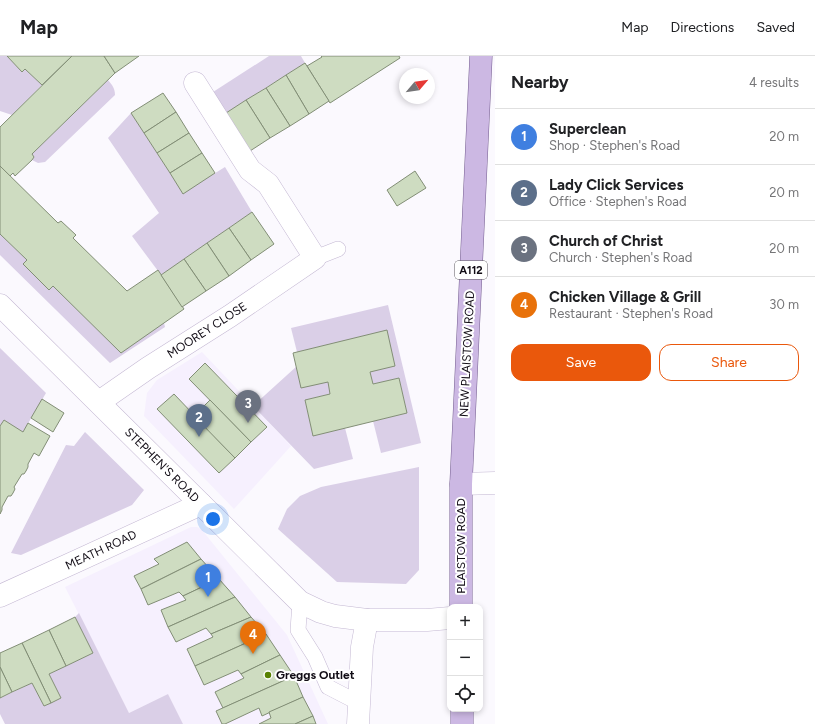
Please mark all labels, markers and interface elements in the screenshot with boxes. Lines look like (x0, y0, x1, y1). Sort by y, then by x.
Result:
text: Map (20, 16, 58, 39)
text: Map (621, 19, 649, 36)
text: Directions (671, 19, 734, 36)
text: Saved (756, 19, 795, 36)
north arrow (399, 68, 435, 104)
text: Nearby (511, 72, 569, 92)
text: 4 results (749, 75, 799, 90)
text: Superclean (549, 120, 626, 138)
text: 1 (521, 129, 527, 144)
text: 20 m (769, 129, 799, 144)
text: Shop · Stephen's Road (549, 138, 680, 153)
text: Lady Click Services (549, 176, 683, 194)
text: 2 (520, 185, 528, 200)
text: 20 m (769, 185, 799, 200)
text: Office · Stephen's Road (549, 194, 687, 209)
text: Church of Christ (549, 232, 663, 250)
text: 3 (520, 241, 528, 256)
text: 20 m (769, 241, 799, 256)
text: Church · Stephen's Road (549, 250, 692, 265)
road number: A112 (455, 261, 487, 279)
text: Chicken Village & Grill (549, 288, 701, 306)
street label: NEW PLAISTOW ROAD (457, 291, 477, 417)
text: 4 (520, 297, 528, 312)
text: 30 m (769, 297, 799, 312)
street label: MOOREY CLOSE (165, 299, 249, 361)
text: Restaurant · Stephen's Road (549, 306, 713, 321)
button: Save (511, 344, 651, 381)
button: Share (659, 344, 799, 381)
pin: 3 (235, 390, 261, 423)
pin: 2 (186, 404, 212, 437)
street label: STEPHEN'S ROAD (122, 425, 202, 505)
street label: PLAISTOW ROAD (454, 498, 468, 594)
your location (203, 509, 223, 529)
street label: MEATH ROAD (63, 527, 139, 573)
pin: 1 (195, 564, 221, 597)
map controls (447, 604, 483, 712)
button: + (447, 604, 483, 640)
pin: 4 (240, 621, 266, 654)
button: − (447, 640, 483, 676)
place label: Greggs Outlet (276, 668, 355, 682)
marker: Greggs Outlet (263, 670, 273, 680)
button: locate (447, 676, 483, 712)

